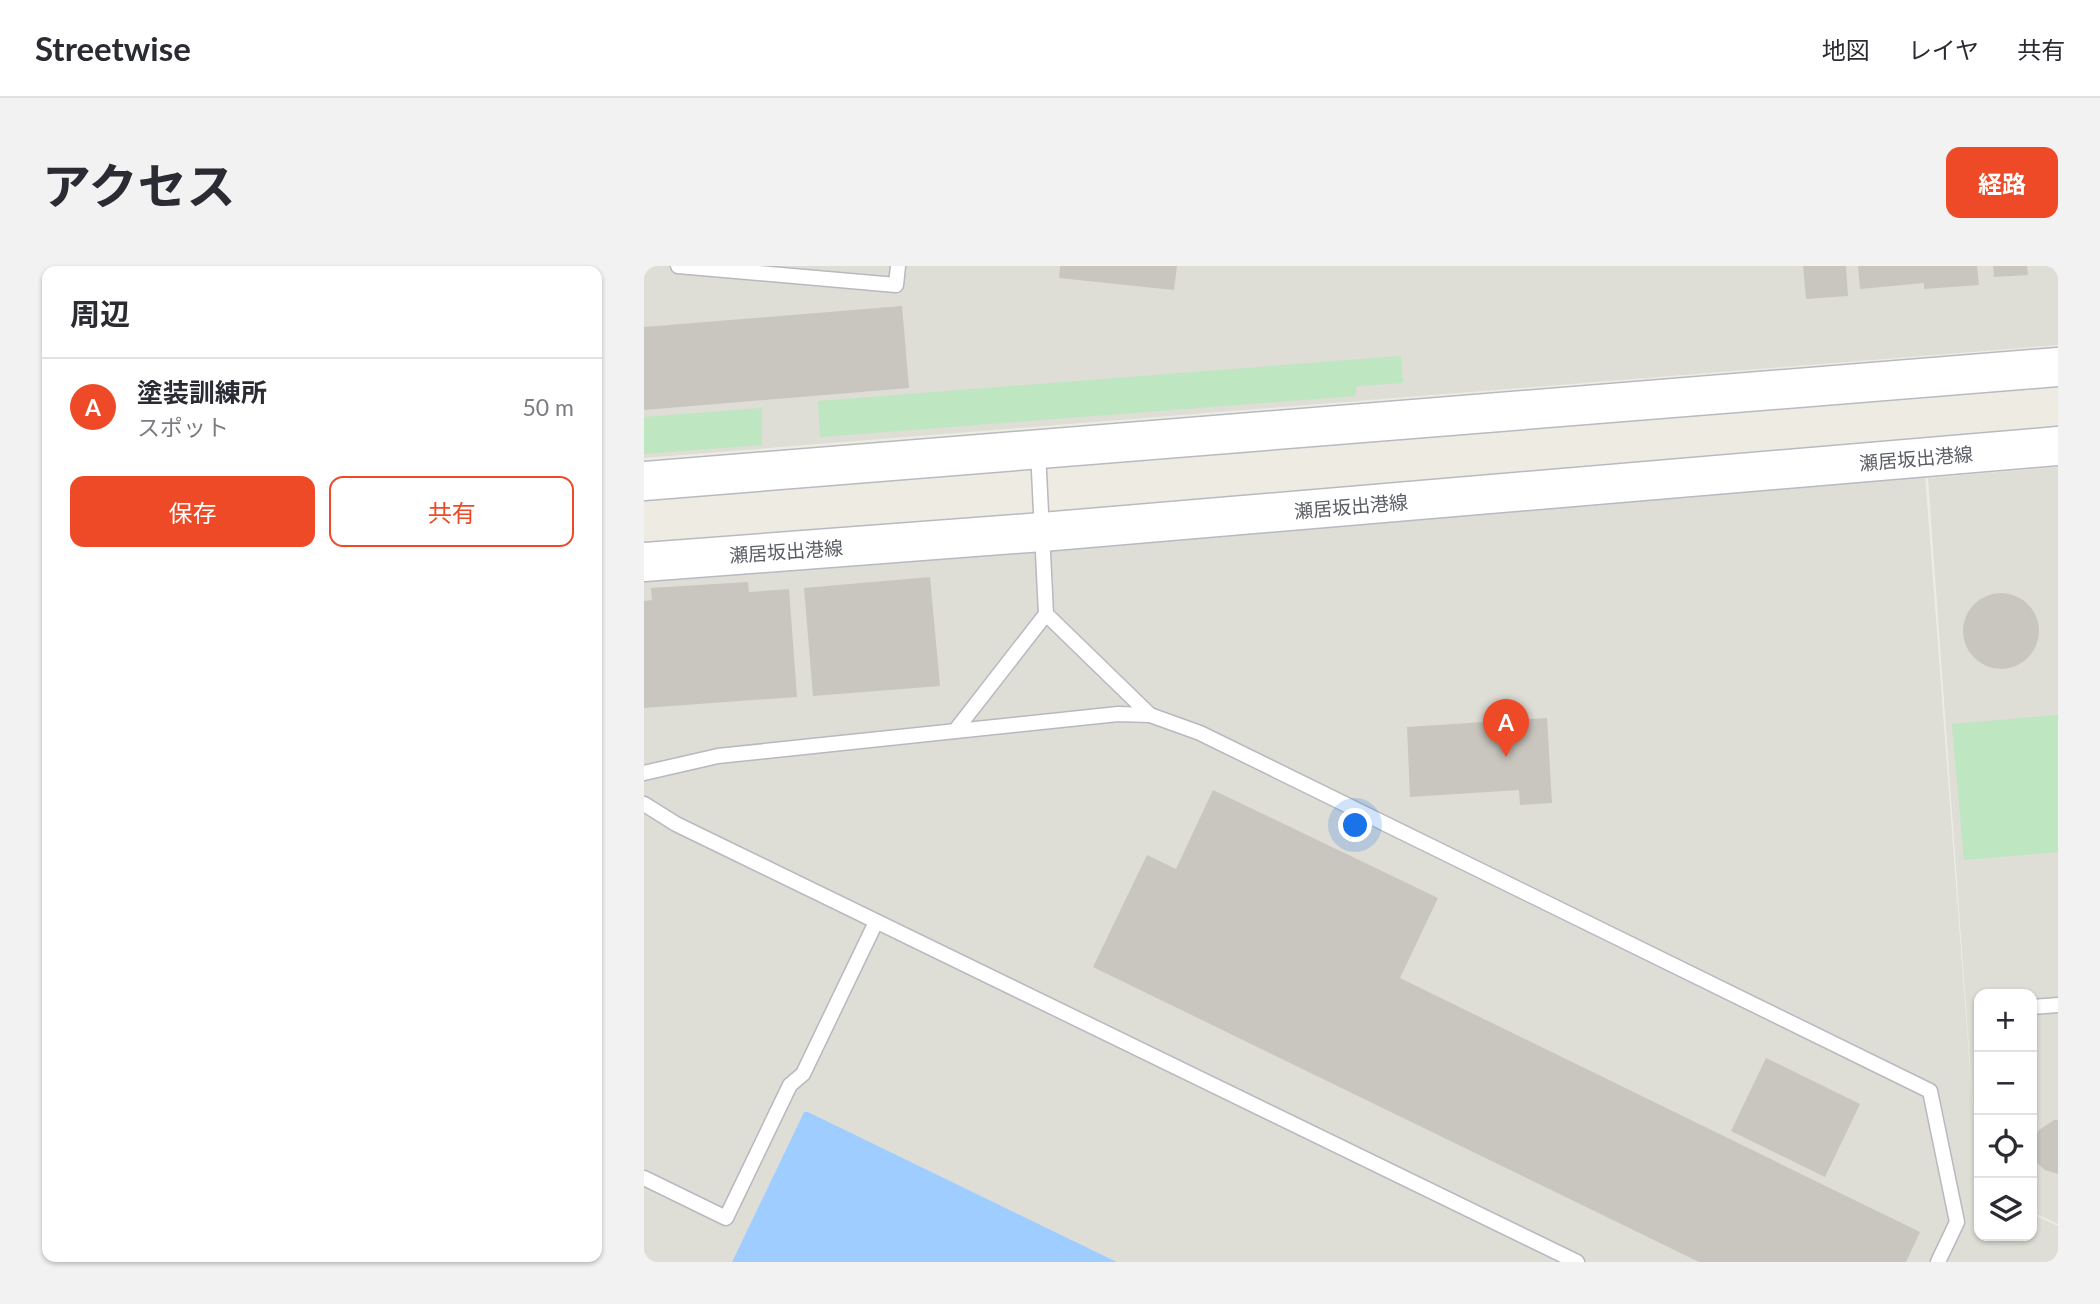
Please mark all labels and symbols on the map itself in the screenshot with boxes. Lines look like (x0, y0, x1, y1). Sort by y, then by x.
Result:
street label: 瀬居坂出港線 (1858, 442, 1974, 474)
street label: 瀬居坂出港線 (1293, 490, 1409, 522)
street label: 瀬居坂出港線 (728, 536, 844, 566)
pin: A (1483, 699, 1529, 757)
your location (1338, 808, 1372, 842)

